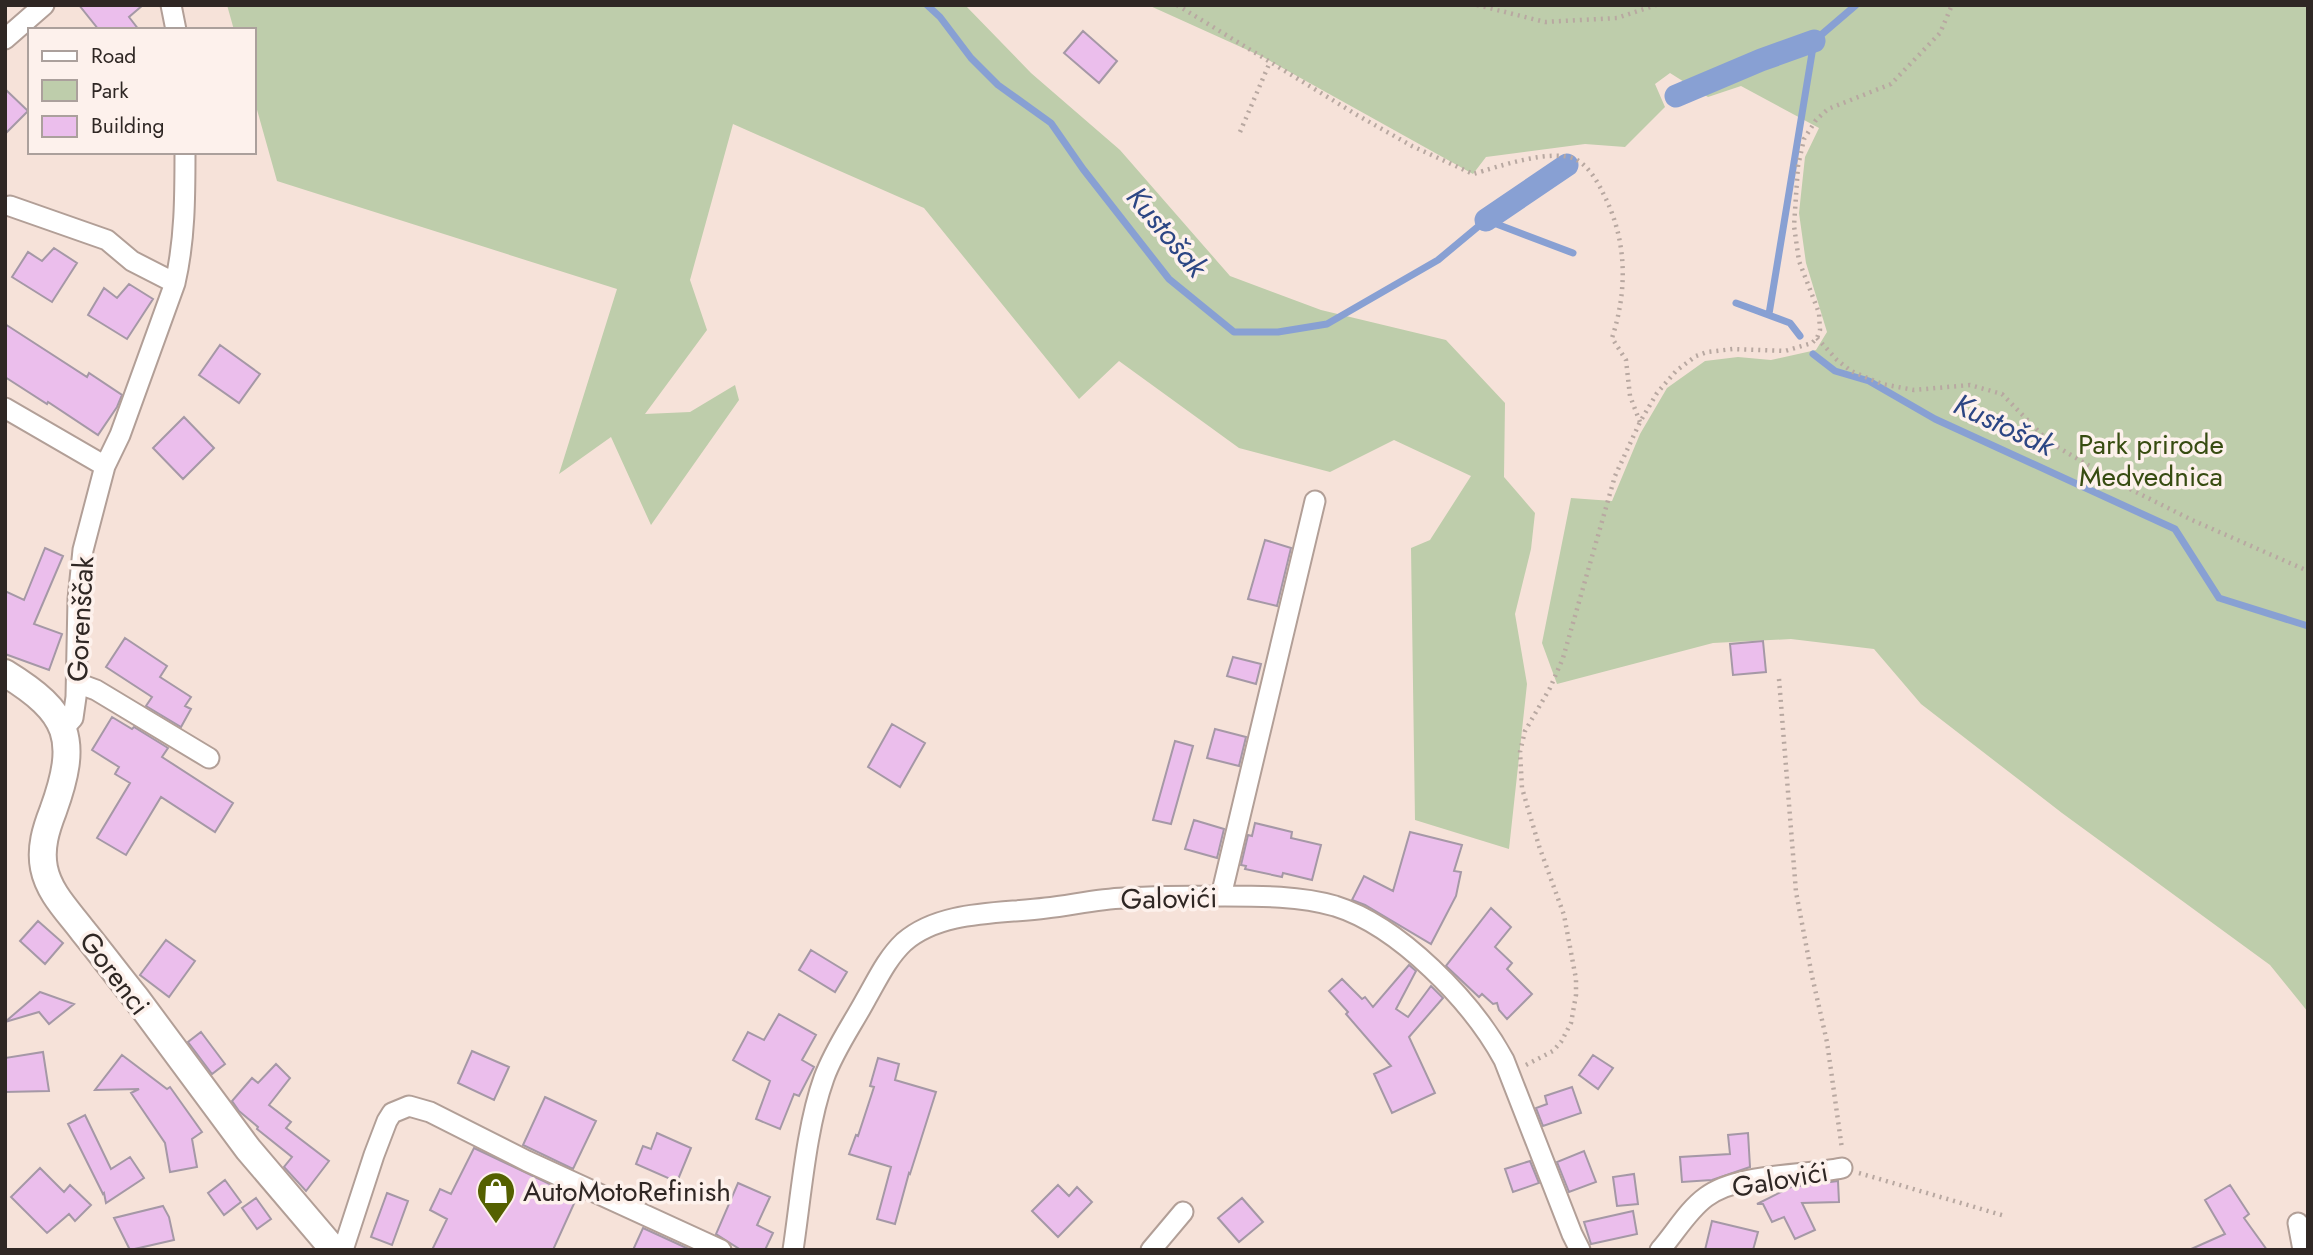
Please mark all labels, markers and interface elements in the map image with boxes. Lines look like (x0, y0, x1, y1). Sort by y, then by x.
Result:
legend (28, 28, 256, 154)
text: Road (91, 41, 136, 71)
text: Park (91, 76, 129, 106)
text: Building (91, 111, 164, 141)
water label: Kustošak (1117, 177, 1219, 287)
water label: Kustošak (1947, 383, 2063, 467)
park label: Park prirode Medvednica (2078, 424, 2224, 497)
street label: Gorenščak (57, 554, 104, 683)
street label: Galovići (1120, 877, 1218, 920)
street label: Gorenci (69, 923, 160, 1024)
street label: Galovići (1729, 1151, 1831, 1208)
shop icon: AutoMotoRefinish (475, 1170, 517, 1225)
place label: AutoMotoRefinish (523, 1171, 731, 1212)

